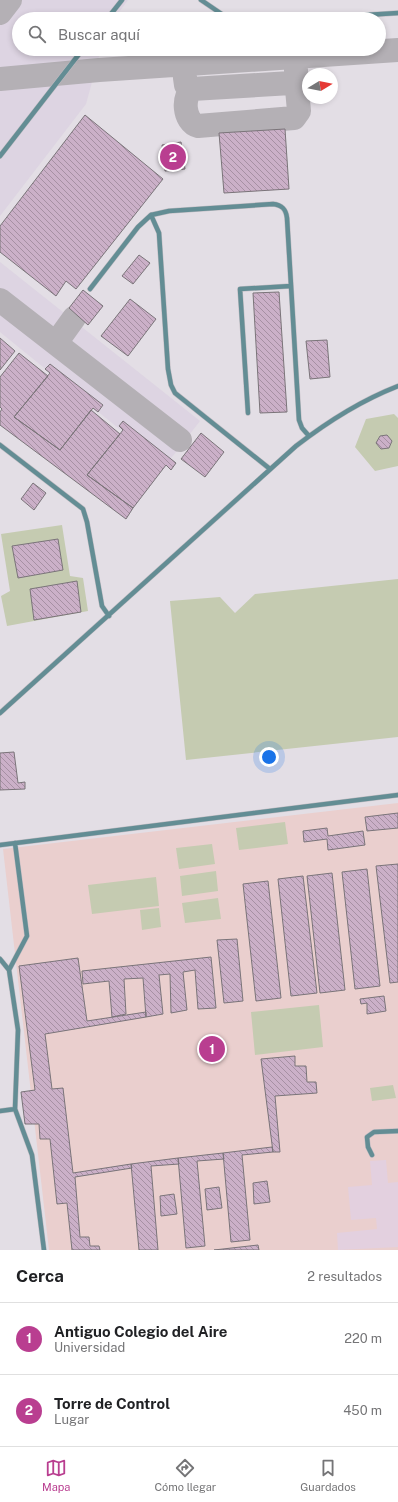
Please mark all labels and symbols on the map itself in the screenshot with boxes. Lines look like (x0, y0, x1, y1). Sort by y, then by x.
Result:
north arrow (302, 68, 338, 104)
pin: 2 (160, 142, 186, 172)
your location (259, 747, 279, 767)
pin: 1 (199, 1034, 225, 1064)

